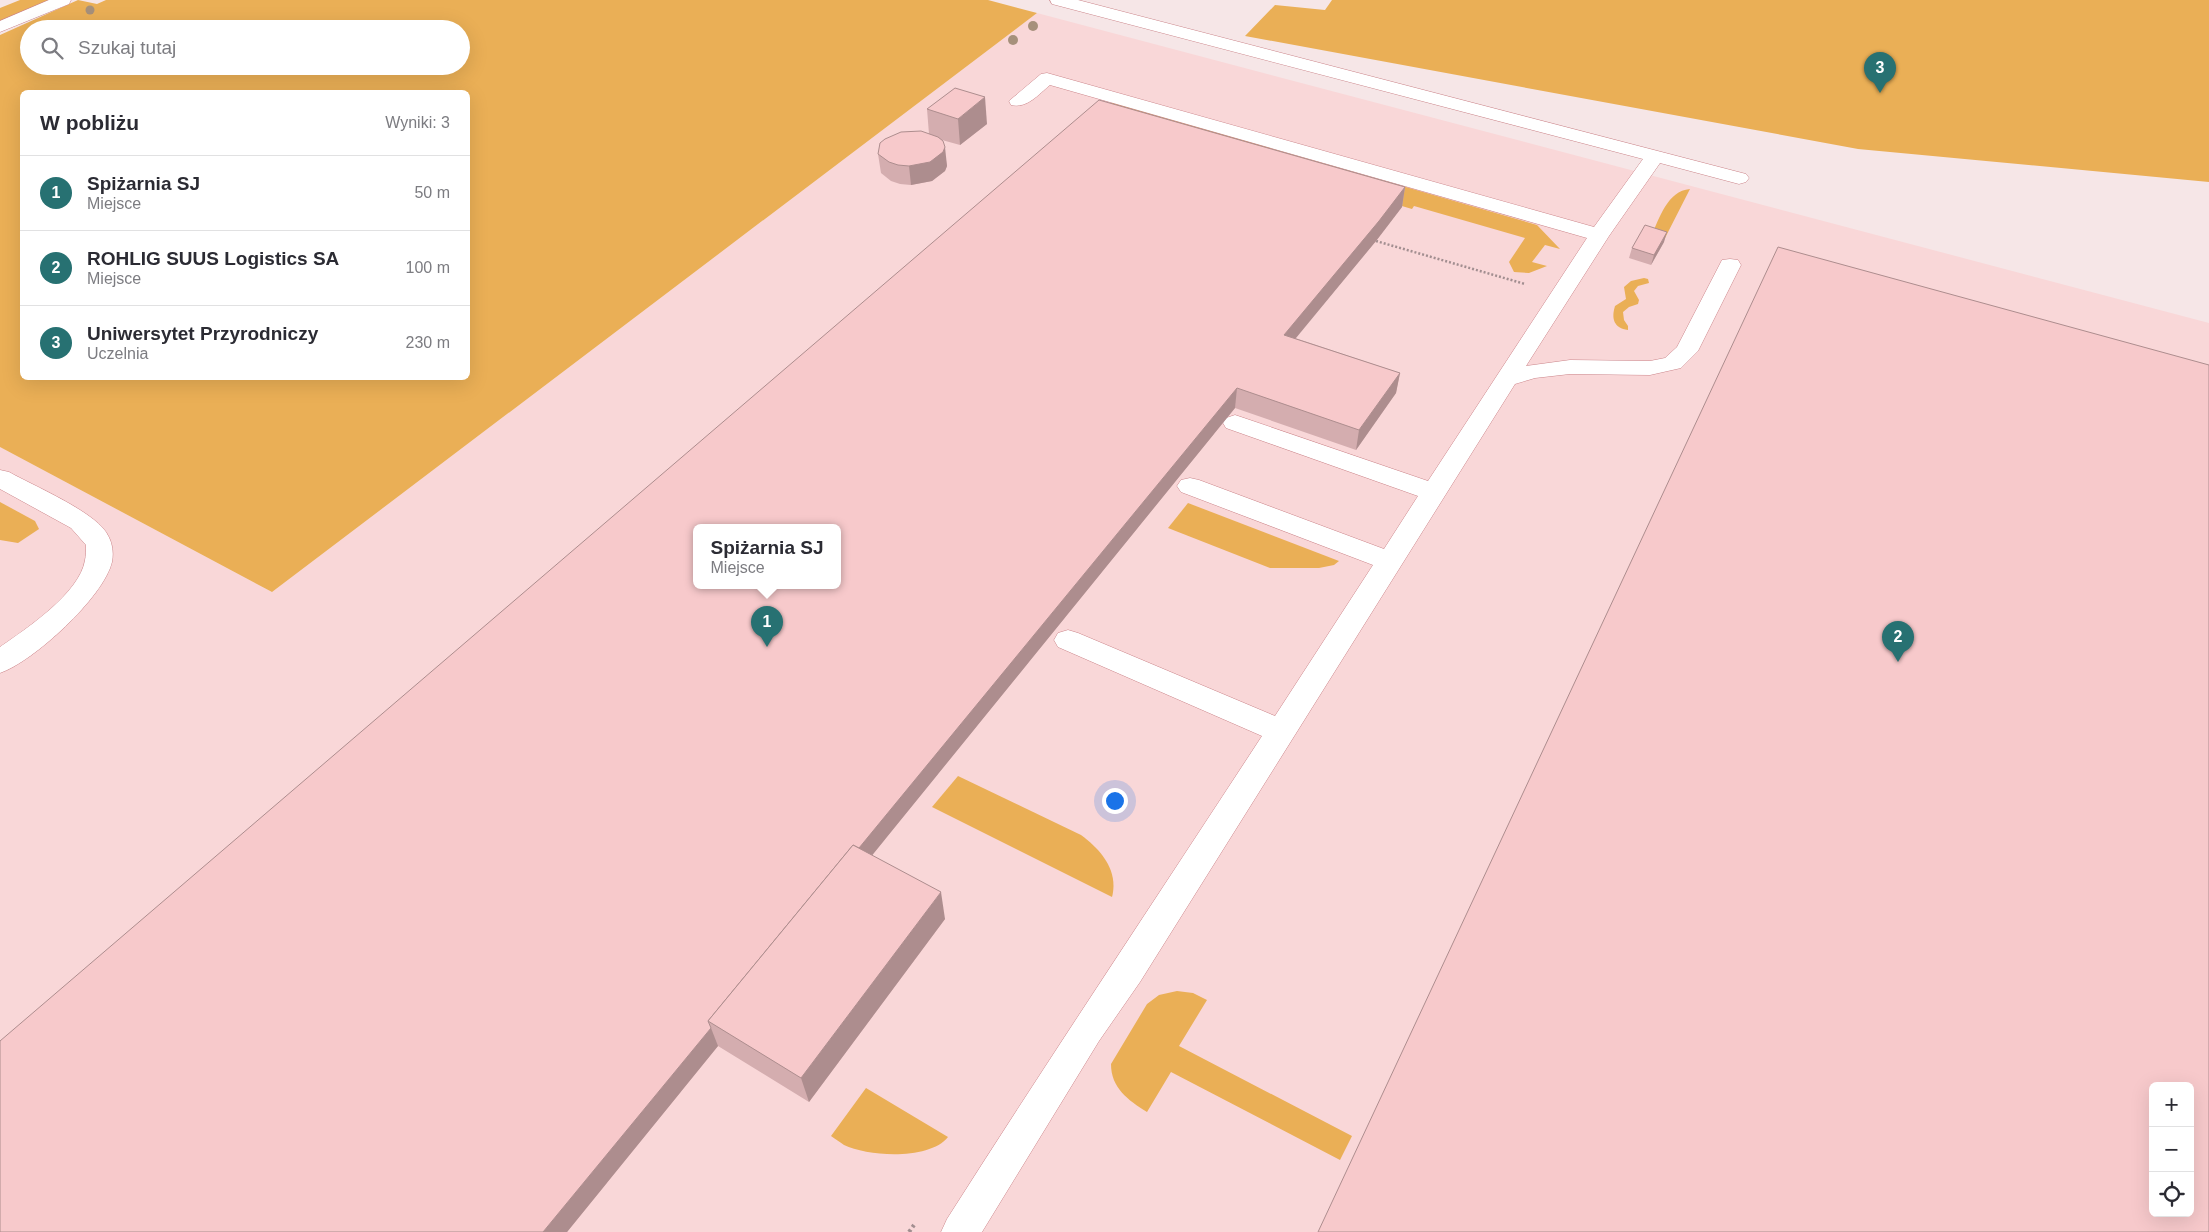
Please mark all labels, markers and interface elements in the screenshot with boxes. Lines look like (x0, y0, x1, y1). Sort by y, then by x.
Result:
search box (20, 20, 470, 75)
icon: search (38, 34, 66, 62)
text: Szukaj tutaj (78, 37, 176, 58)
pin: 3 (1864, 52, 1896, 93)
text: W pobliżu (40, 111, 139, 134)
text: Wyniki: 3 (385, 114, 450, 131)
text: Spiżarnia SJ (87, 173, 200, 194)
text: 1 (52, 184, 60, 201)
text: 50 m (414, 184, 450, 201)
text: Miejsce (87, 195, 141, 212)
text: ROHLIG SUUS Logistics SA (87, 248, 339, 269)
text: 2 (52, 259, 60, 276)
text: 100 m (406, 259, 450, 276)
text: Miejsce (87, 270, 141, 287)
text: Uniwersytet Przyrodniczy (87, 323, 318, 344)
text: 3 (52, 334, 60, 351)
text: 230 m (406, 334, 450, 351)
text: Uczelnia (87, 345, 148, 362)
popup (693, 524, 841, 589)
text: Spiżarnia SJ (711, 537, 824, 558)
text: Miejsce (711, 559, 765, 576)
pin: 1 (751, 606, 783, 647)
pin: 2 (1882, 621, 1914, 662)
your location (1102, 788, 1128, 814)
map controls (2149, 1082, 2194, 1217)
button: + (2149, 1082, 2194, 1127)
button: − (2149, 1127, 2194, 1172)
button: locate (2149, 1172, 2194, 1217)

